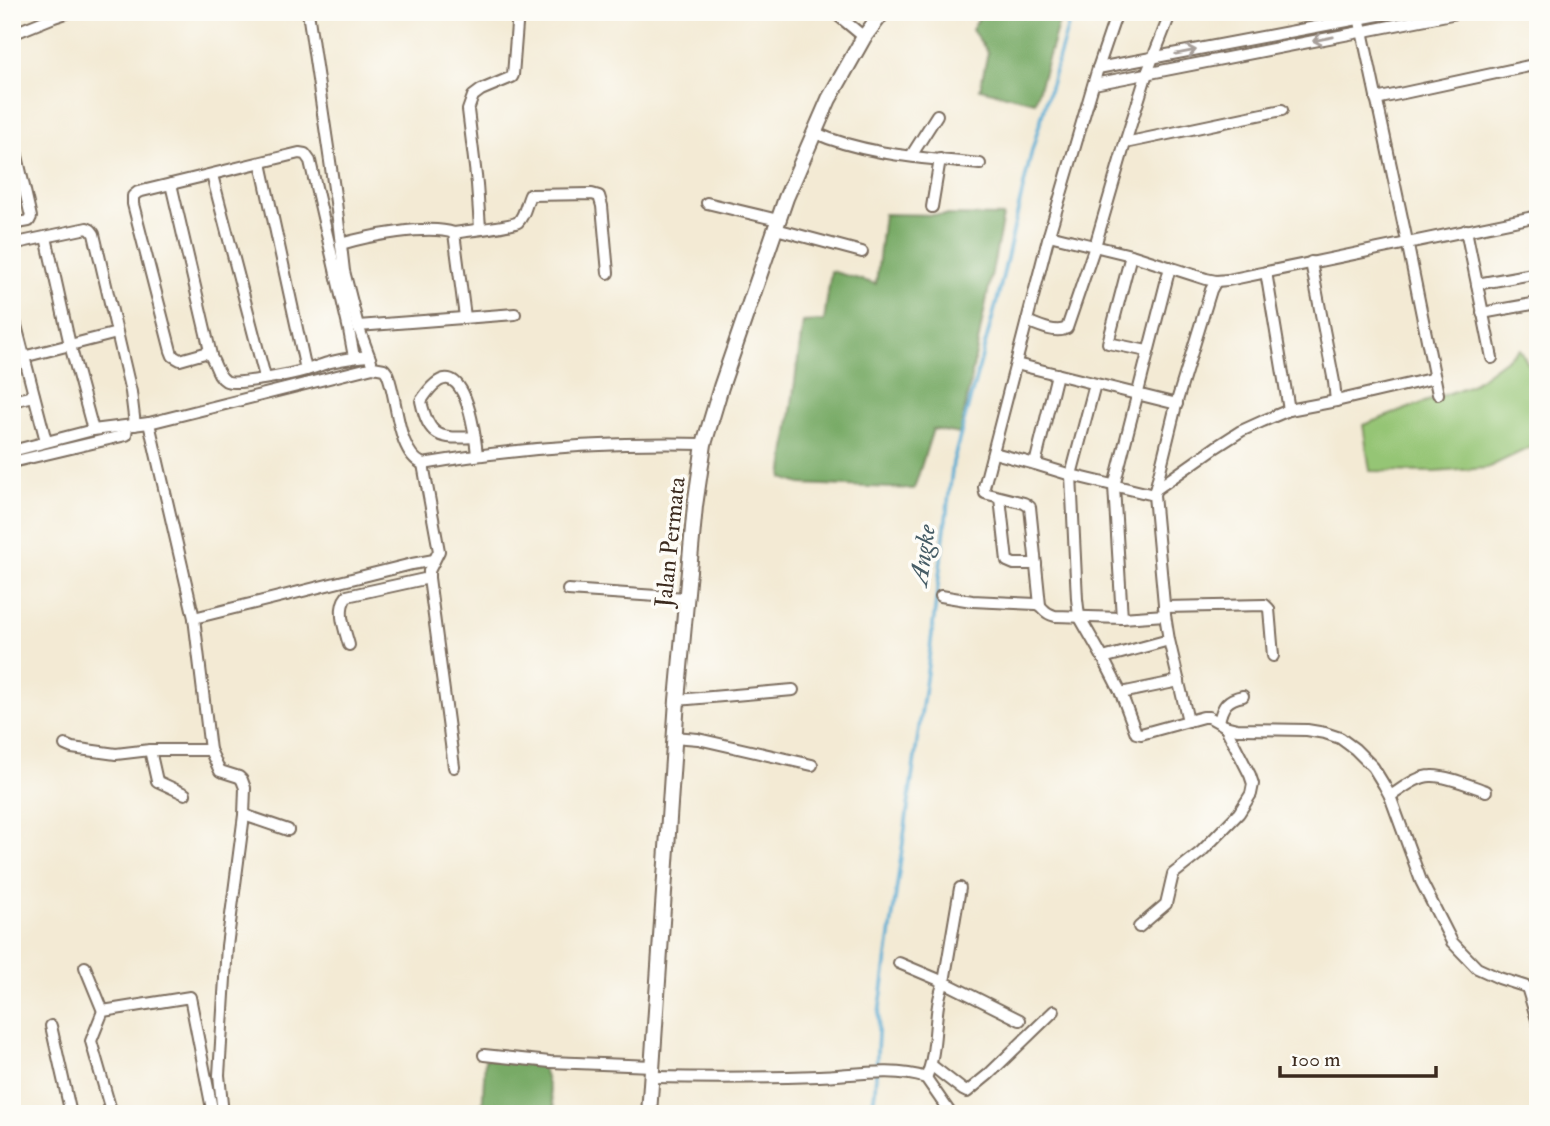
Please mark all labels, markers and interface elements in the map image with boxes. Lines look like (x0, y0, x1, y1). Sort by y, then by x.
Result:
one-way arrow (1312, 33, 1335, 46)
one-way arrow (1174, 45, 1197, 59)
street label: Jalan Permata (648, 474, 693, 610)
water label: Angke (902, 522, 943, 591)
scale bar (1280, 1035, 1436, 1079)
text: 100 m (1291, 1046, 1341, 1073)

